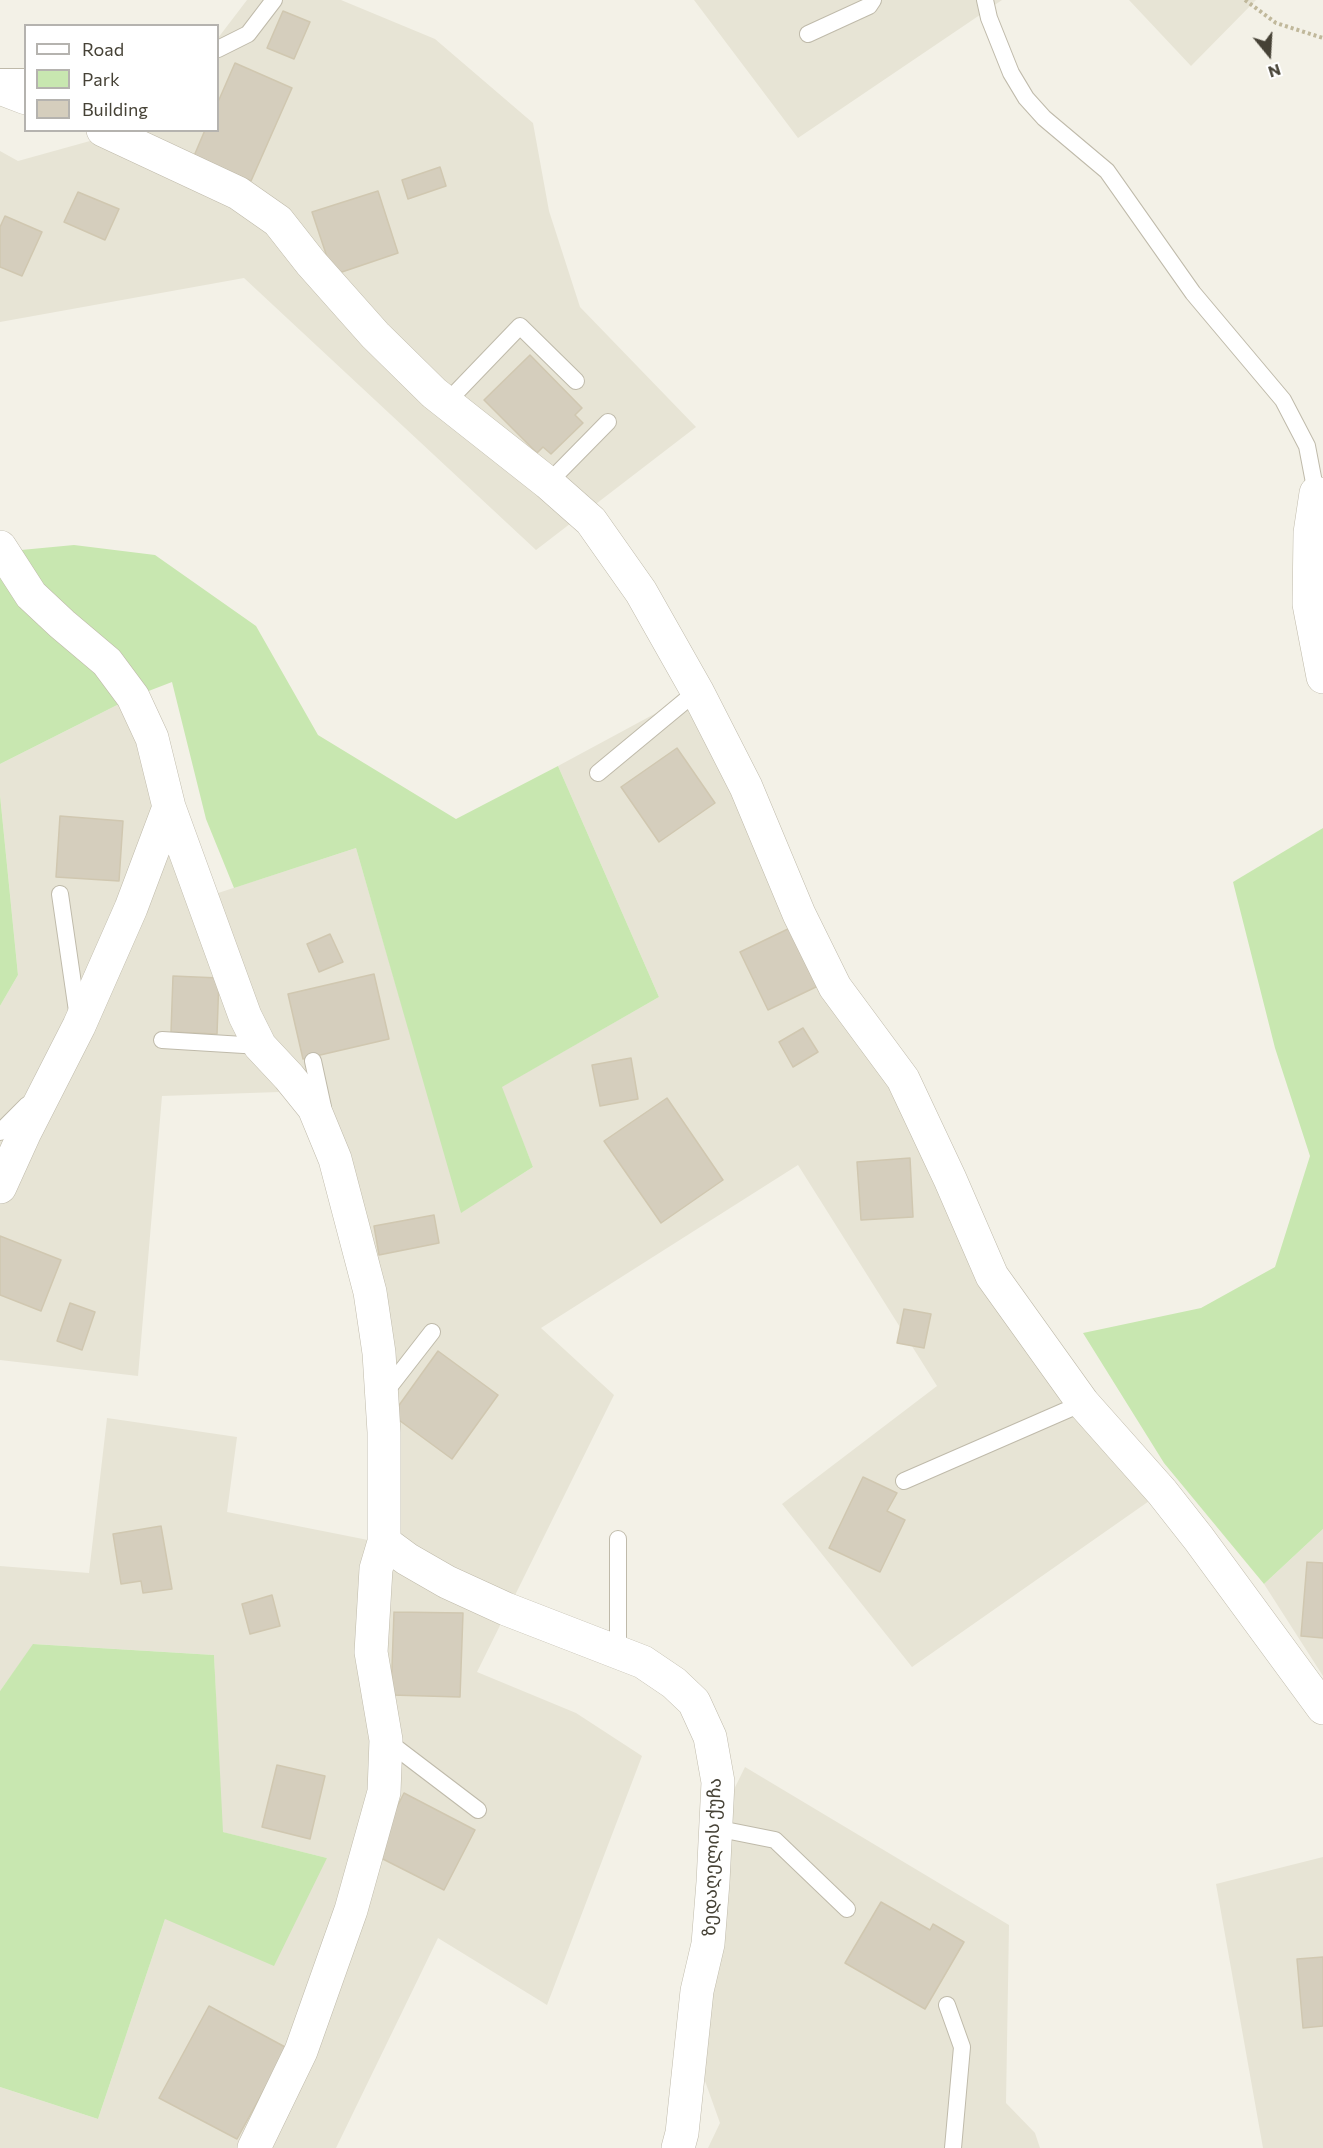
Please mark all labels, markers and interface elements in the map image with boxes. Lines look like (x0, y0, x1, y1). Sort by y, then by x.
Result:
legend (24, 24, 219, 132)
north arrow (1239, 24, 1299, 84)
text: Road (82, 38, 124, 60)
text: N (1266, 61, 1283, 82)
text: Park (82, 68, 120, 90)
text: Building (82, 98, 148, 120)
street label: ზედაღელის ქუჩა (698, 1777, 726, 1937)

